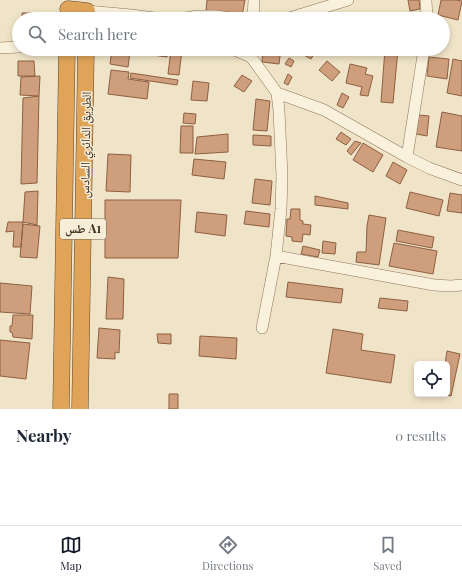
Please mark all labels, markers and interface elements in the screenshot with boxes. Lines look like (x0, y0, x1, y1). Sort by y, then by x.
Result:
search box (12, 12, 450, 56)
icon: search (26, 23, 48, 45)
text: Search here (58, 24, 137, 44)
street label: الطريق الدائري السادس (75, 91, 97, 199)
road number: طس A1 (60, 219, 106, 239)
map controls (414, 361, 450, 397)
button: locate (414, 361, 450, 397)
text: Nearby (16, 424, 71, 446)
text: 0 results (395, 427, 446, 444)
tab: Map (60, 534, 82, 573)
tab: Directions (202, 534, 253, 573)
tab: Saved (373, 534, 402, 573)

